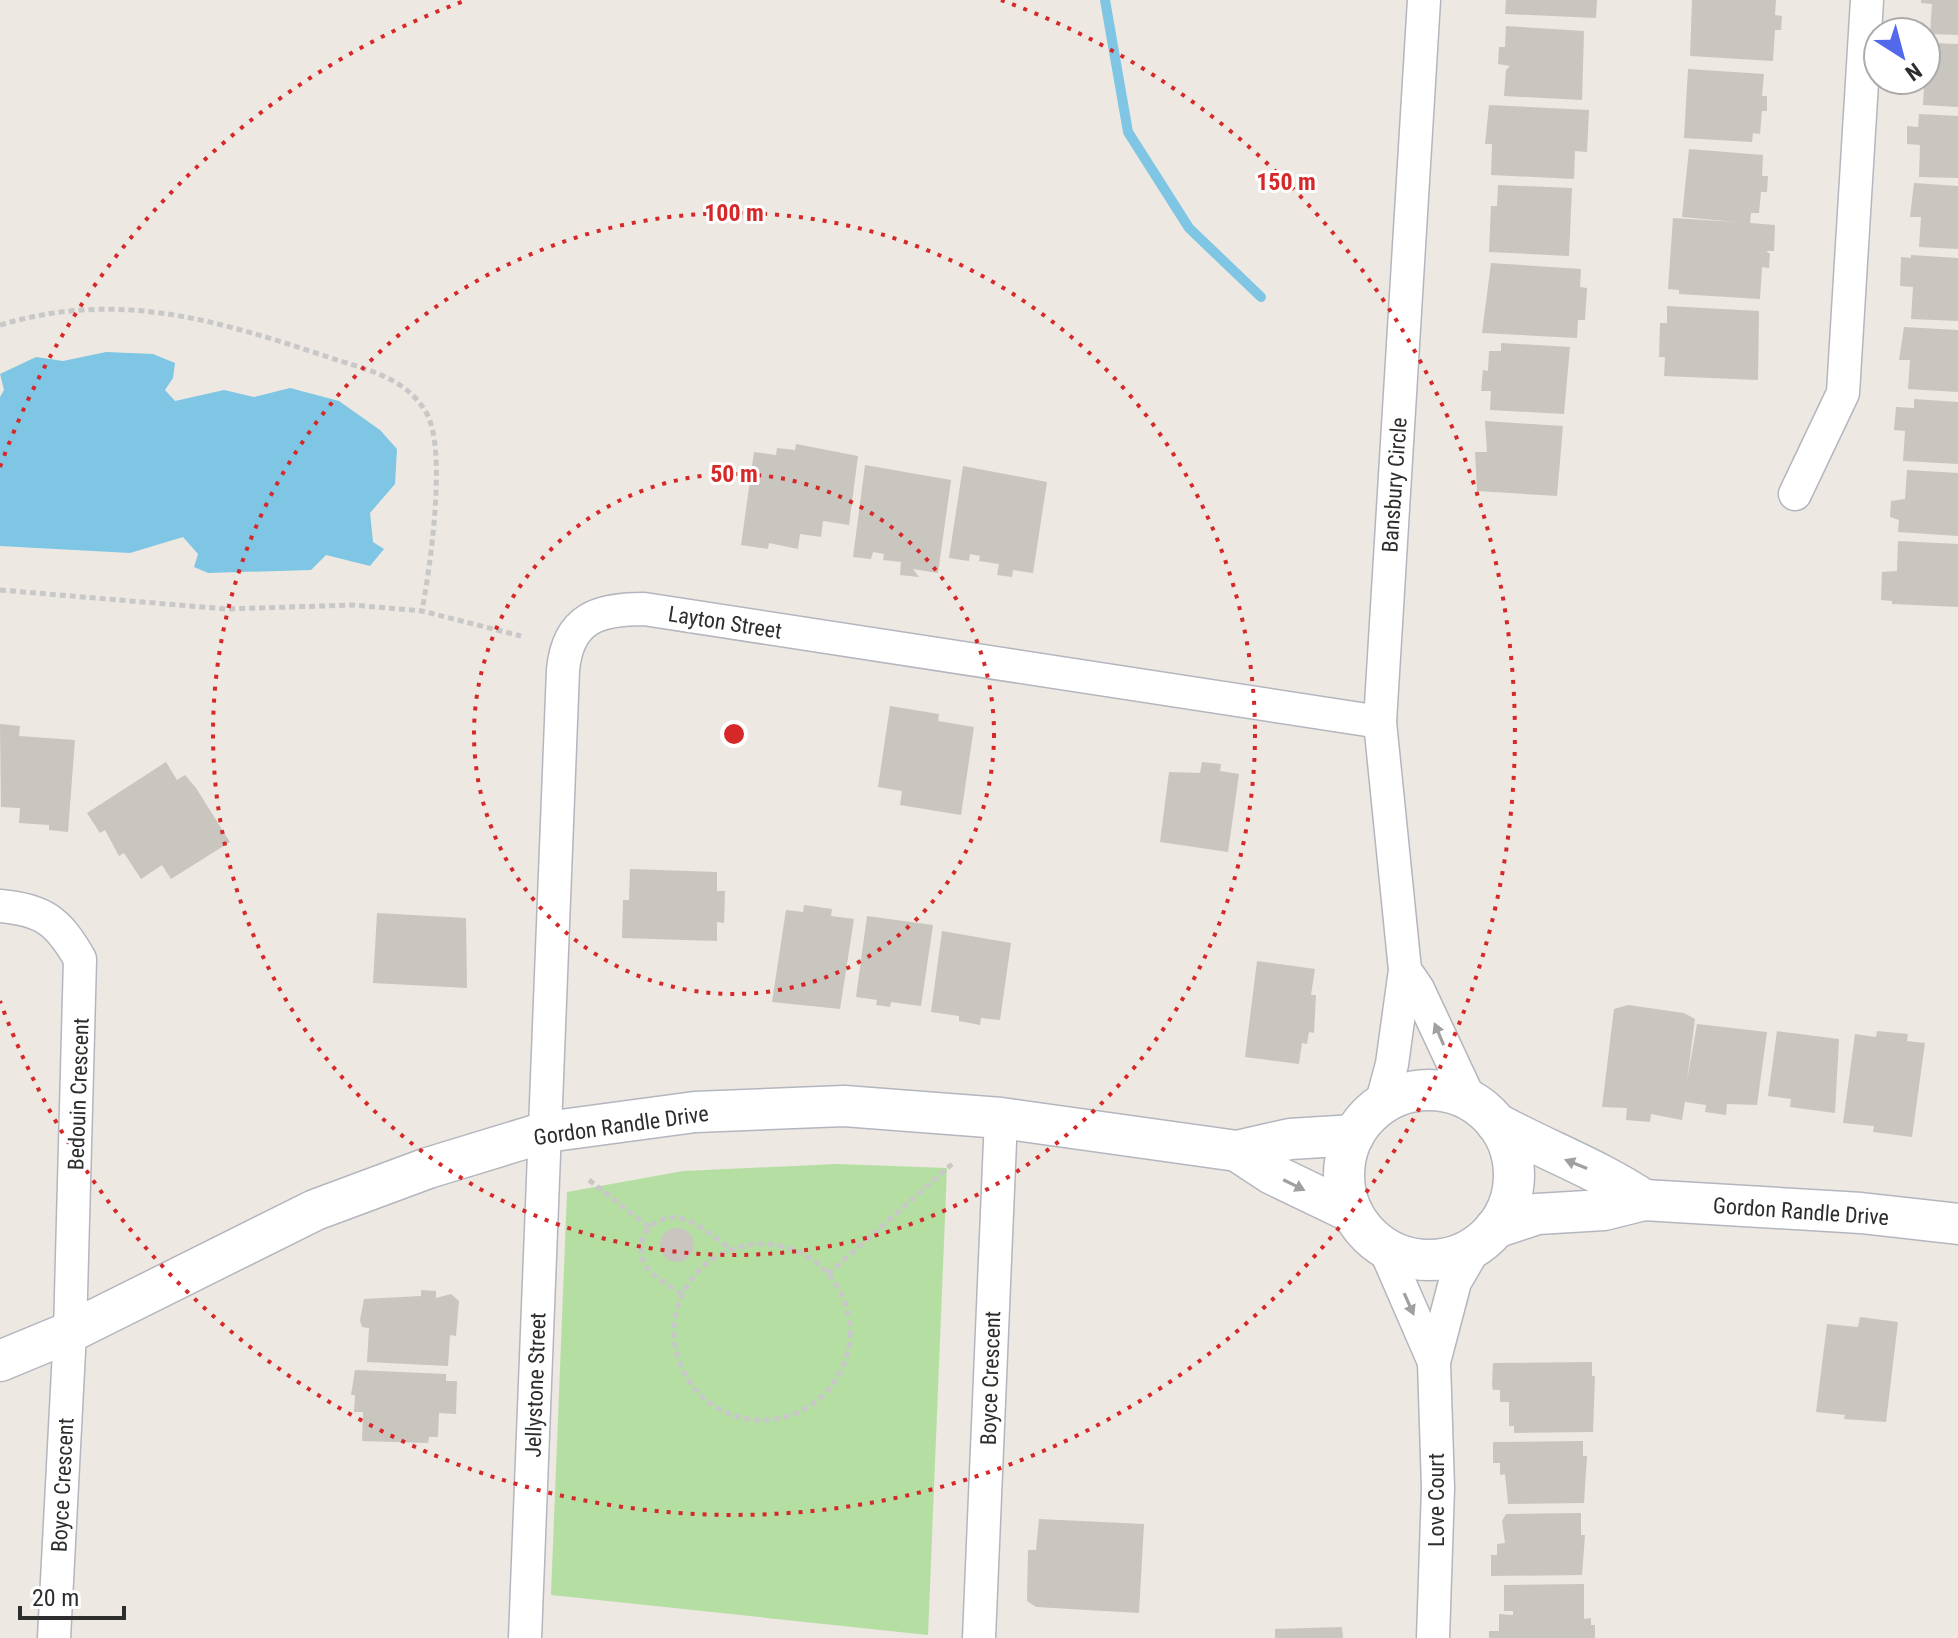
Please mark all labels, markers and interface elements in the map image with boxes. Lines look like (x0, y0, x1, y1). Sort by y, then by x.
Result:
north arrow (1862, 16, 1942, 96)
text: N (1901, 58, 1926, 86)
text: 150 m (1256, 168, 1316, 196)
text: 100 m (704, 199, 764, 227)
street label: Bansbury Circle (1377, 417, 1412, 553)
text: 50 m (710, 460, 758, 488)
street label: Layton Street (666, 601, 783, 644)
centre of rings (720, 720, 748, 748)
street label: Bedouin Crescent (63, 1017, 94, 1171)
one-way arrow (1432, 1022, 1446, 1046)
street label: Gordon Randle Drive (532, 1101, 710, 1150)
one-way arrow (1564, 1157, 1588, 1170)
one-way arrow (1282, 1178, 1305, 1191)
street label: Gordon Randle Drive (1712, 1193, 1890, 1230)
one-way arrow (1403, 1292, 1416, 1316)
street label: Boyce Crescent (976, 1310, 1005, 1446)
street label: Jellystone Street (520, 1312, 551, 1458)
street label: Boyce Crescent (46, 1417, 78, 1553)
street label: Love Court (1424, 1453, 1449, 1547)
scale bar (20, 1570, 124, 1620)
text: 20 m (32, 1584, 79, 1612)

